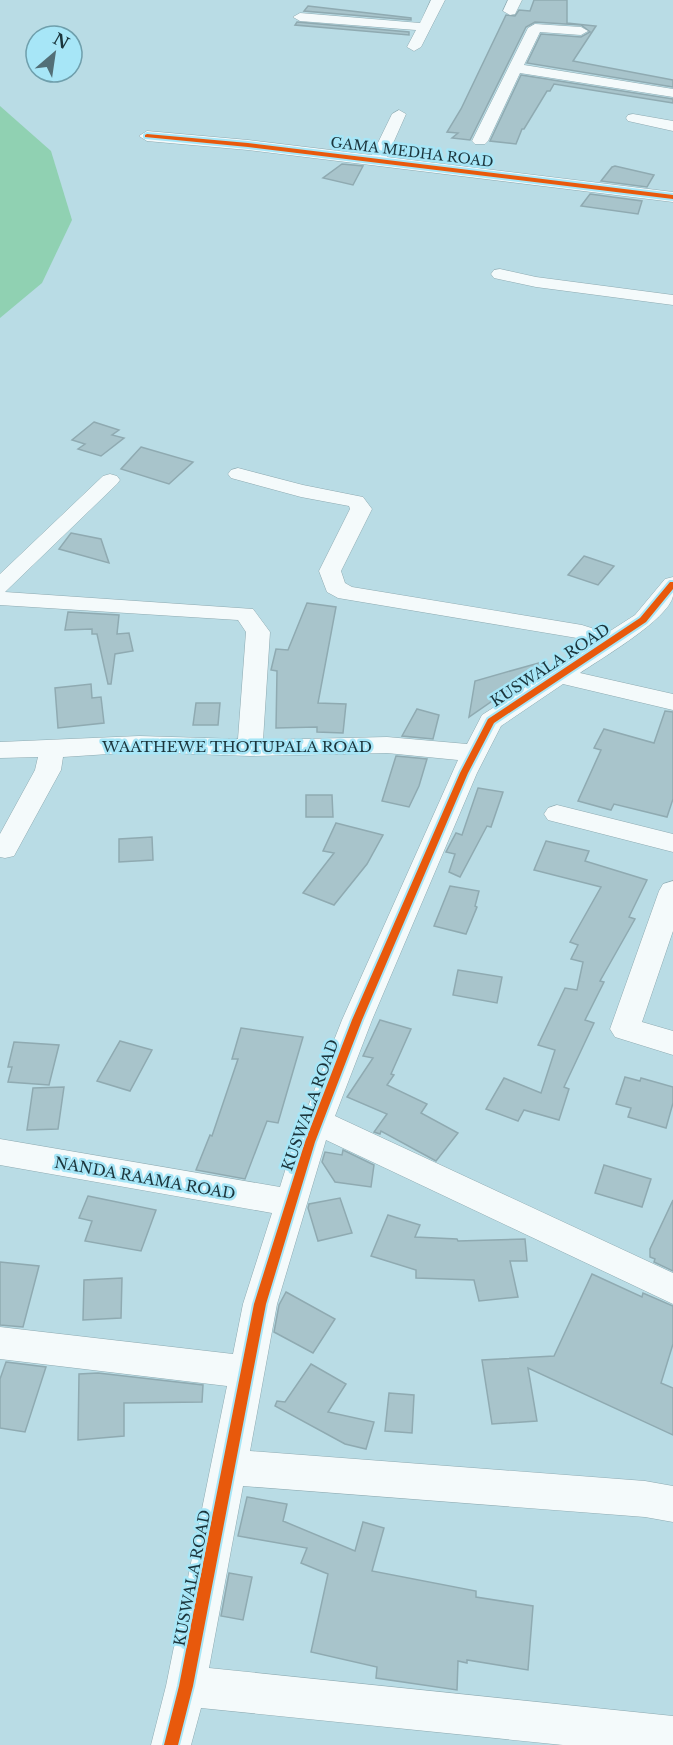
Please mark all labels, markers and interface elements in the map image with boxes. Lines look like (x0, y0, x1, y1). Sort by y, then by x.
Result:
north arrow (24, 24, 84, 84)
text: N (50, 28, 73, 53)
street label: GAMA MEDHA ROAD (330, 133, 494, 171)
street label: KUSWALA ROAD (487, 619, 613, 711)
street label: WAATHEWE THOTUPALA ROAD (101, 737, 372, 756)
street label: KUSWALA ROAD (277, 1037, 343, 1173)
street label: NANDA RAAMA ROAD (53, 1153, 237, 1203)
street label: KUSWALA ROAD (169, 1508, 215, 1648)

